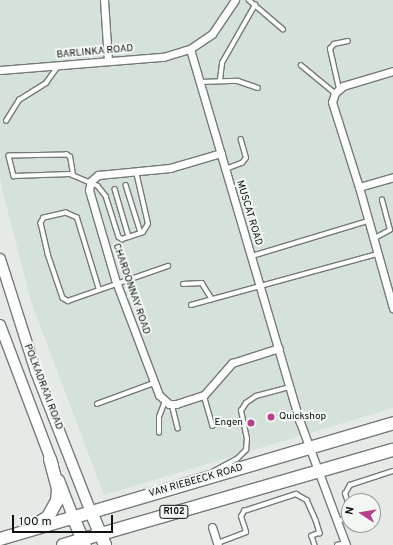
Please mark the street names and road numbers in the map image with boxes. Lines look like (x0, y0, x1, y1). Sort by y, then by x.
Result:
street label: BARLINKA ROAD (56, 43, 134, 61)
street label: MUSCAT ROAD (233, 179, 265, 247)
street label: CHARDONNAY ROAD (110, 242, 152, 336)
street label: POLKADRAAI ROAD (21, 342, 65, 432)
street label: VAN RIEBEECK ROAD (148, 462, 244, 500)
road number: R102 (159, 505, 189, 519)

